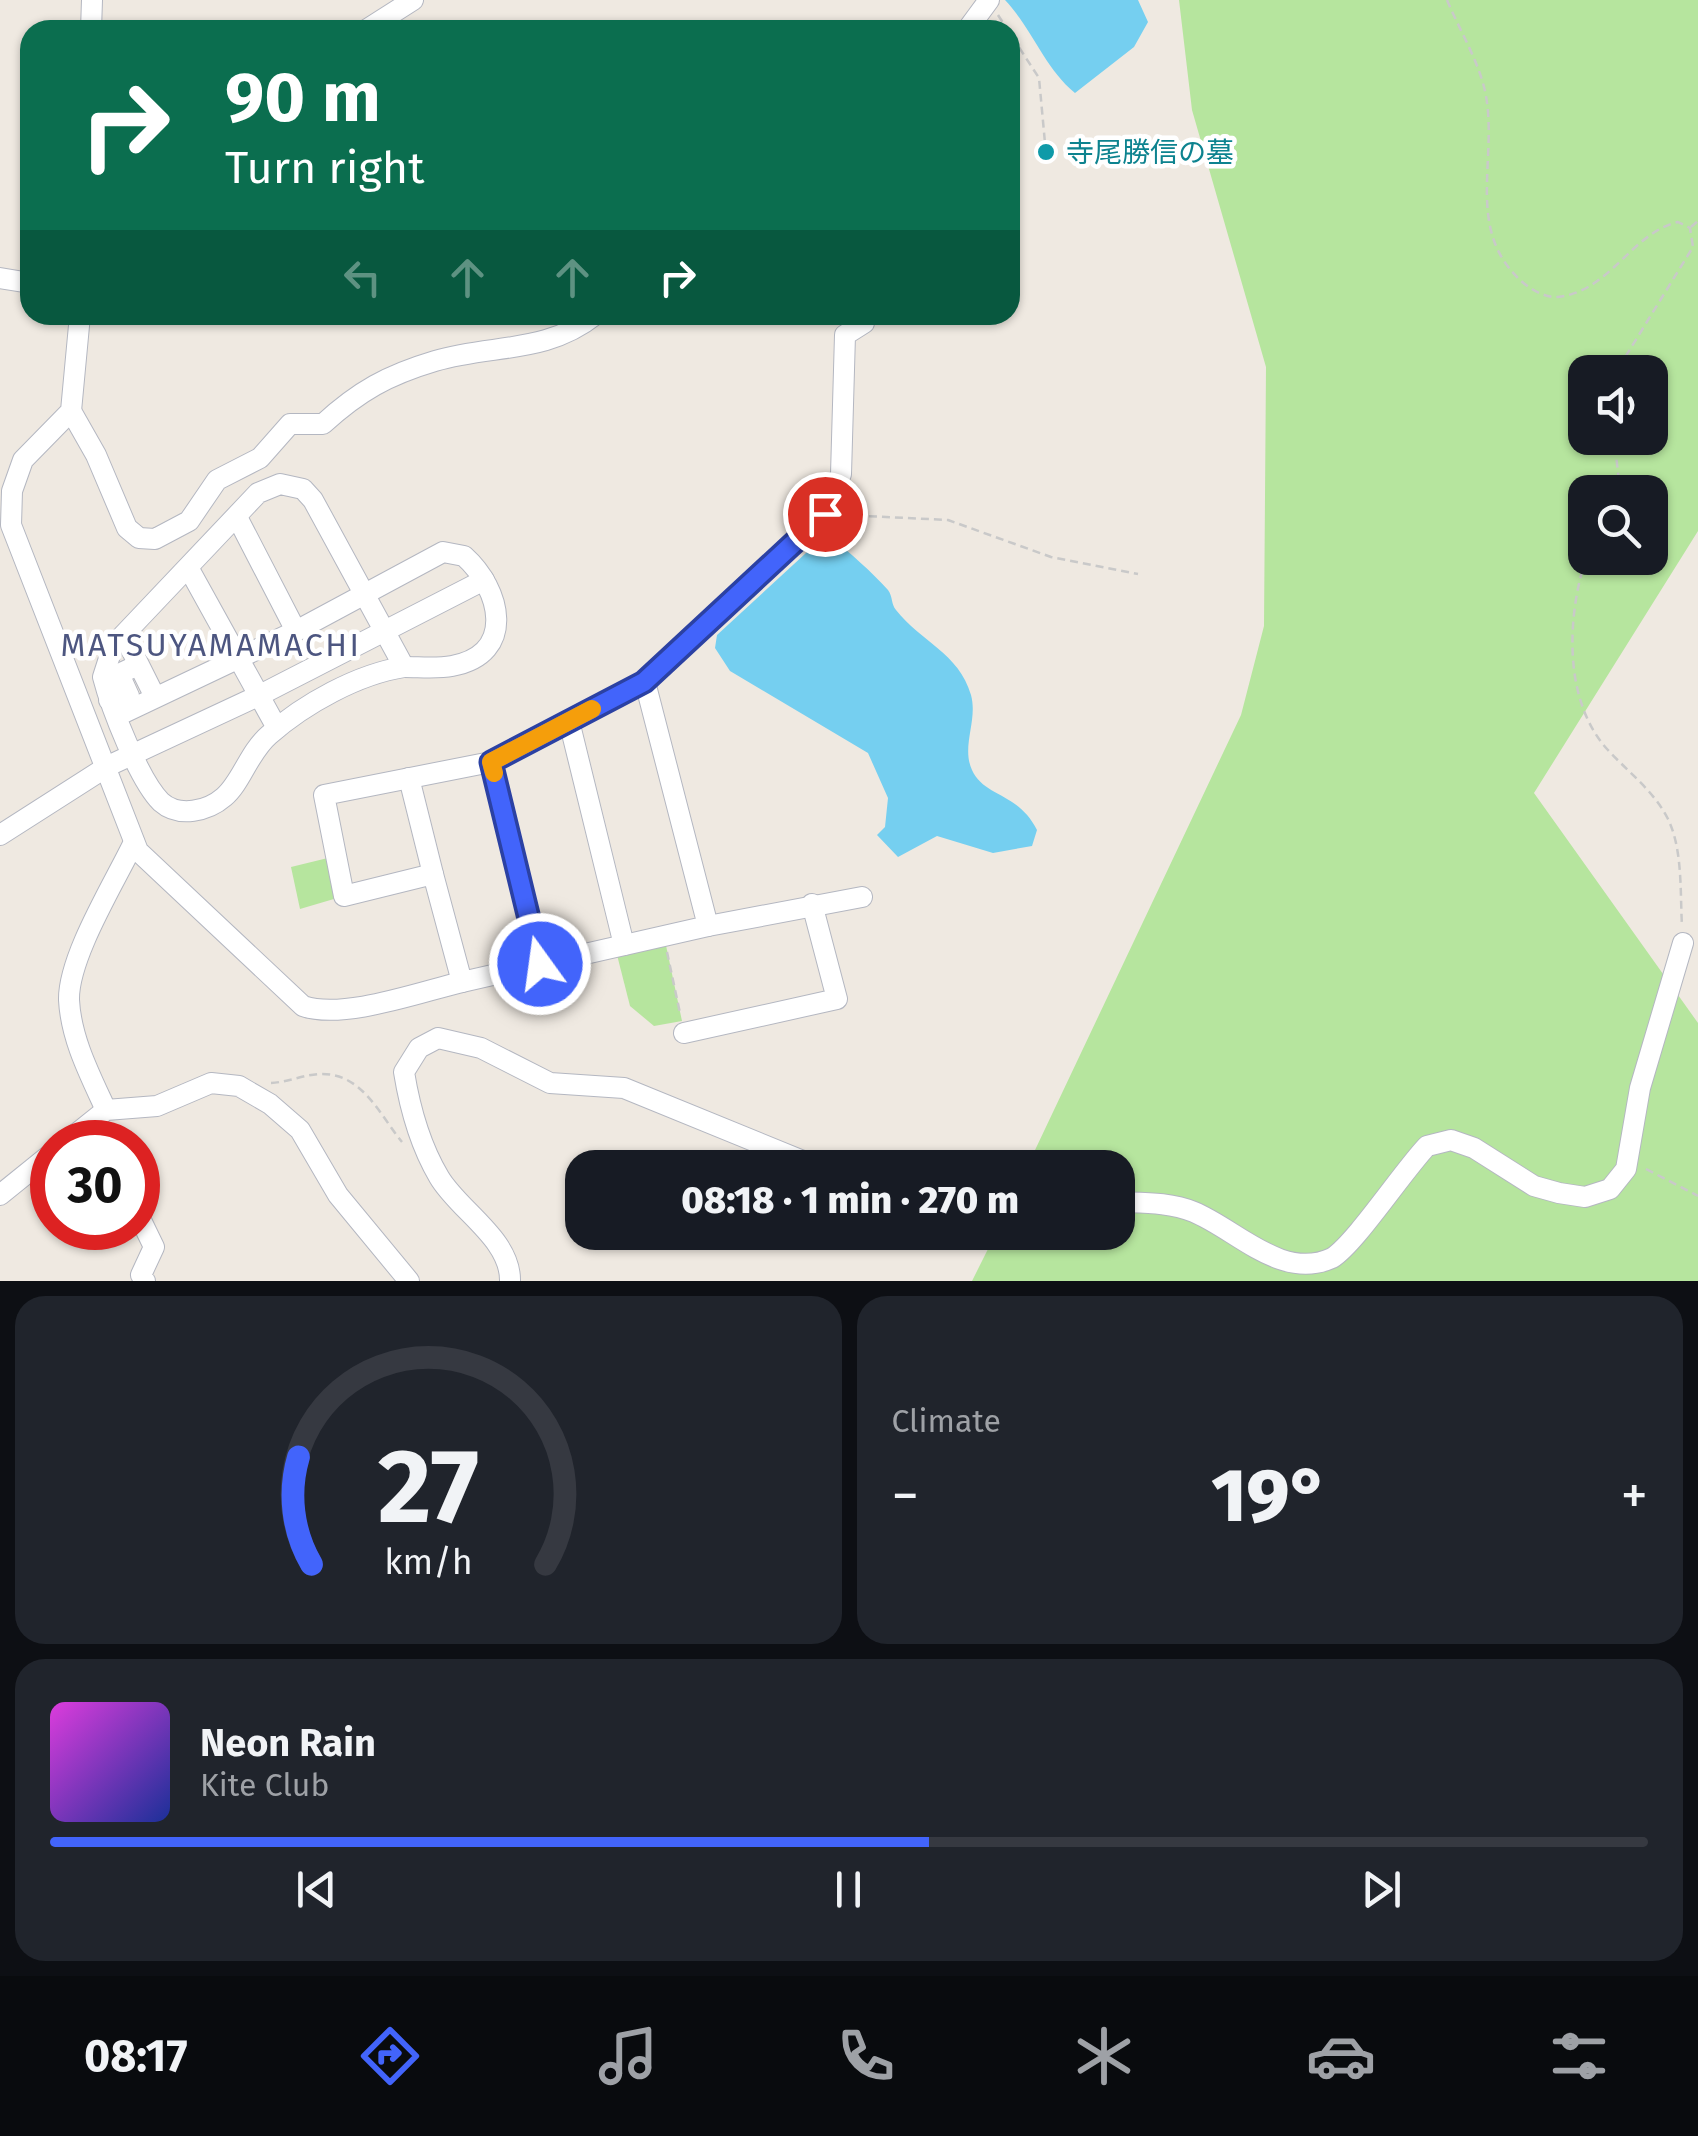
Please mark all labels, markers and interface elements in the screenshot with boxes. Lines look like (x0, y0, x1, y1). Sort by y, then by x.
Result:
text: 90 m (225, 56, 381, 140)
icon: right (60, 60, 190, 190)
place label: 寺尾勝信の墓 (1066, 136, 1234, 169)
text: Turn right (225, 141, 424, 195)
marker: 寺尾勝信の墓 (1035, 141, 1057, 163)
icon: left (335, 250, 390, 305)
icon: ahead (440, 250, 495, 305)
icon: ahead (545, 250, 600, 305)
icon: right (650, 250, 705, 305)
map controls (1568, 355, 1668, 575)
button: sound (1568, 355, 1668, 455)
pin (783, 472, 868, 557)
button: search (1568, 475, 1668, 575)
icon: arrive (798, 487, 853, 542)
district label: MATSUYAMAMACHI (61, 626, 361, 664)
position arrow (488, 912, 592, 1016)
speed limit sign: 30 (30, 1120, 160, 1250)
text: 08:18 · 1 min · 270 m (681, 1177, 1019, 1223)
text: Climate (892, 1402, 1001, 1440)
text: 27 (378, 1425, 479, 1550)
text: 19° (1211, 1451, 1328, 1541)
text: − (892, 1463, 919, 1529)
text: + (1621, 1463, 1648, 1529)
text: km/h (384, 1541, 472, 1583)
text: Neon Rain (200, 1720, 376, 1766)
text: Kite Club (200, 1766, 329, 1804)
icon: previous (289, 1862, 344, 1917)
icon: pause (821, 1862, 876, 1917)
icon: next (1354, 1862, 1409, 1917)
icon: directions (355, 2021, 425, 2091)
icon: music (593, 2021, 663, 2091)
icon: phone (831, 2021, 901, 2091)
icon: climate (1069, 2021, 1139, 2091)
icon: car (1306, 2021, 1376, 2091)
icon: filters (1544, 2021, 1614, 2091)
text: 08:17 (84, 2029, 188, 2083)

